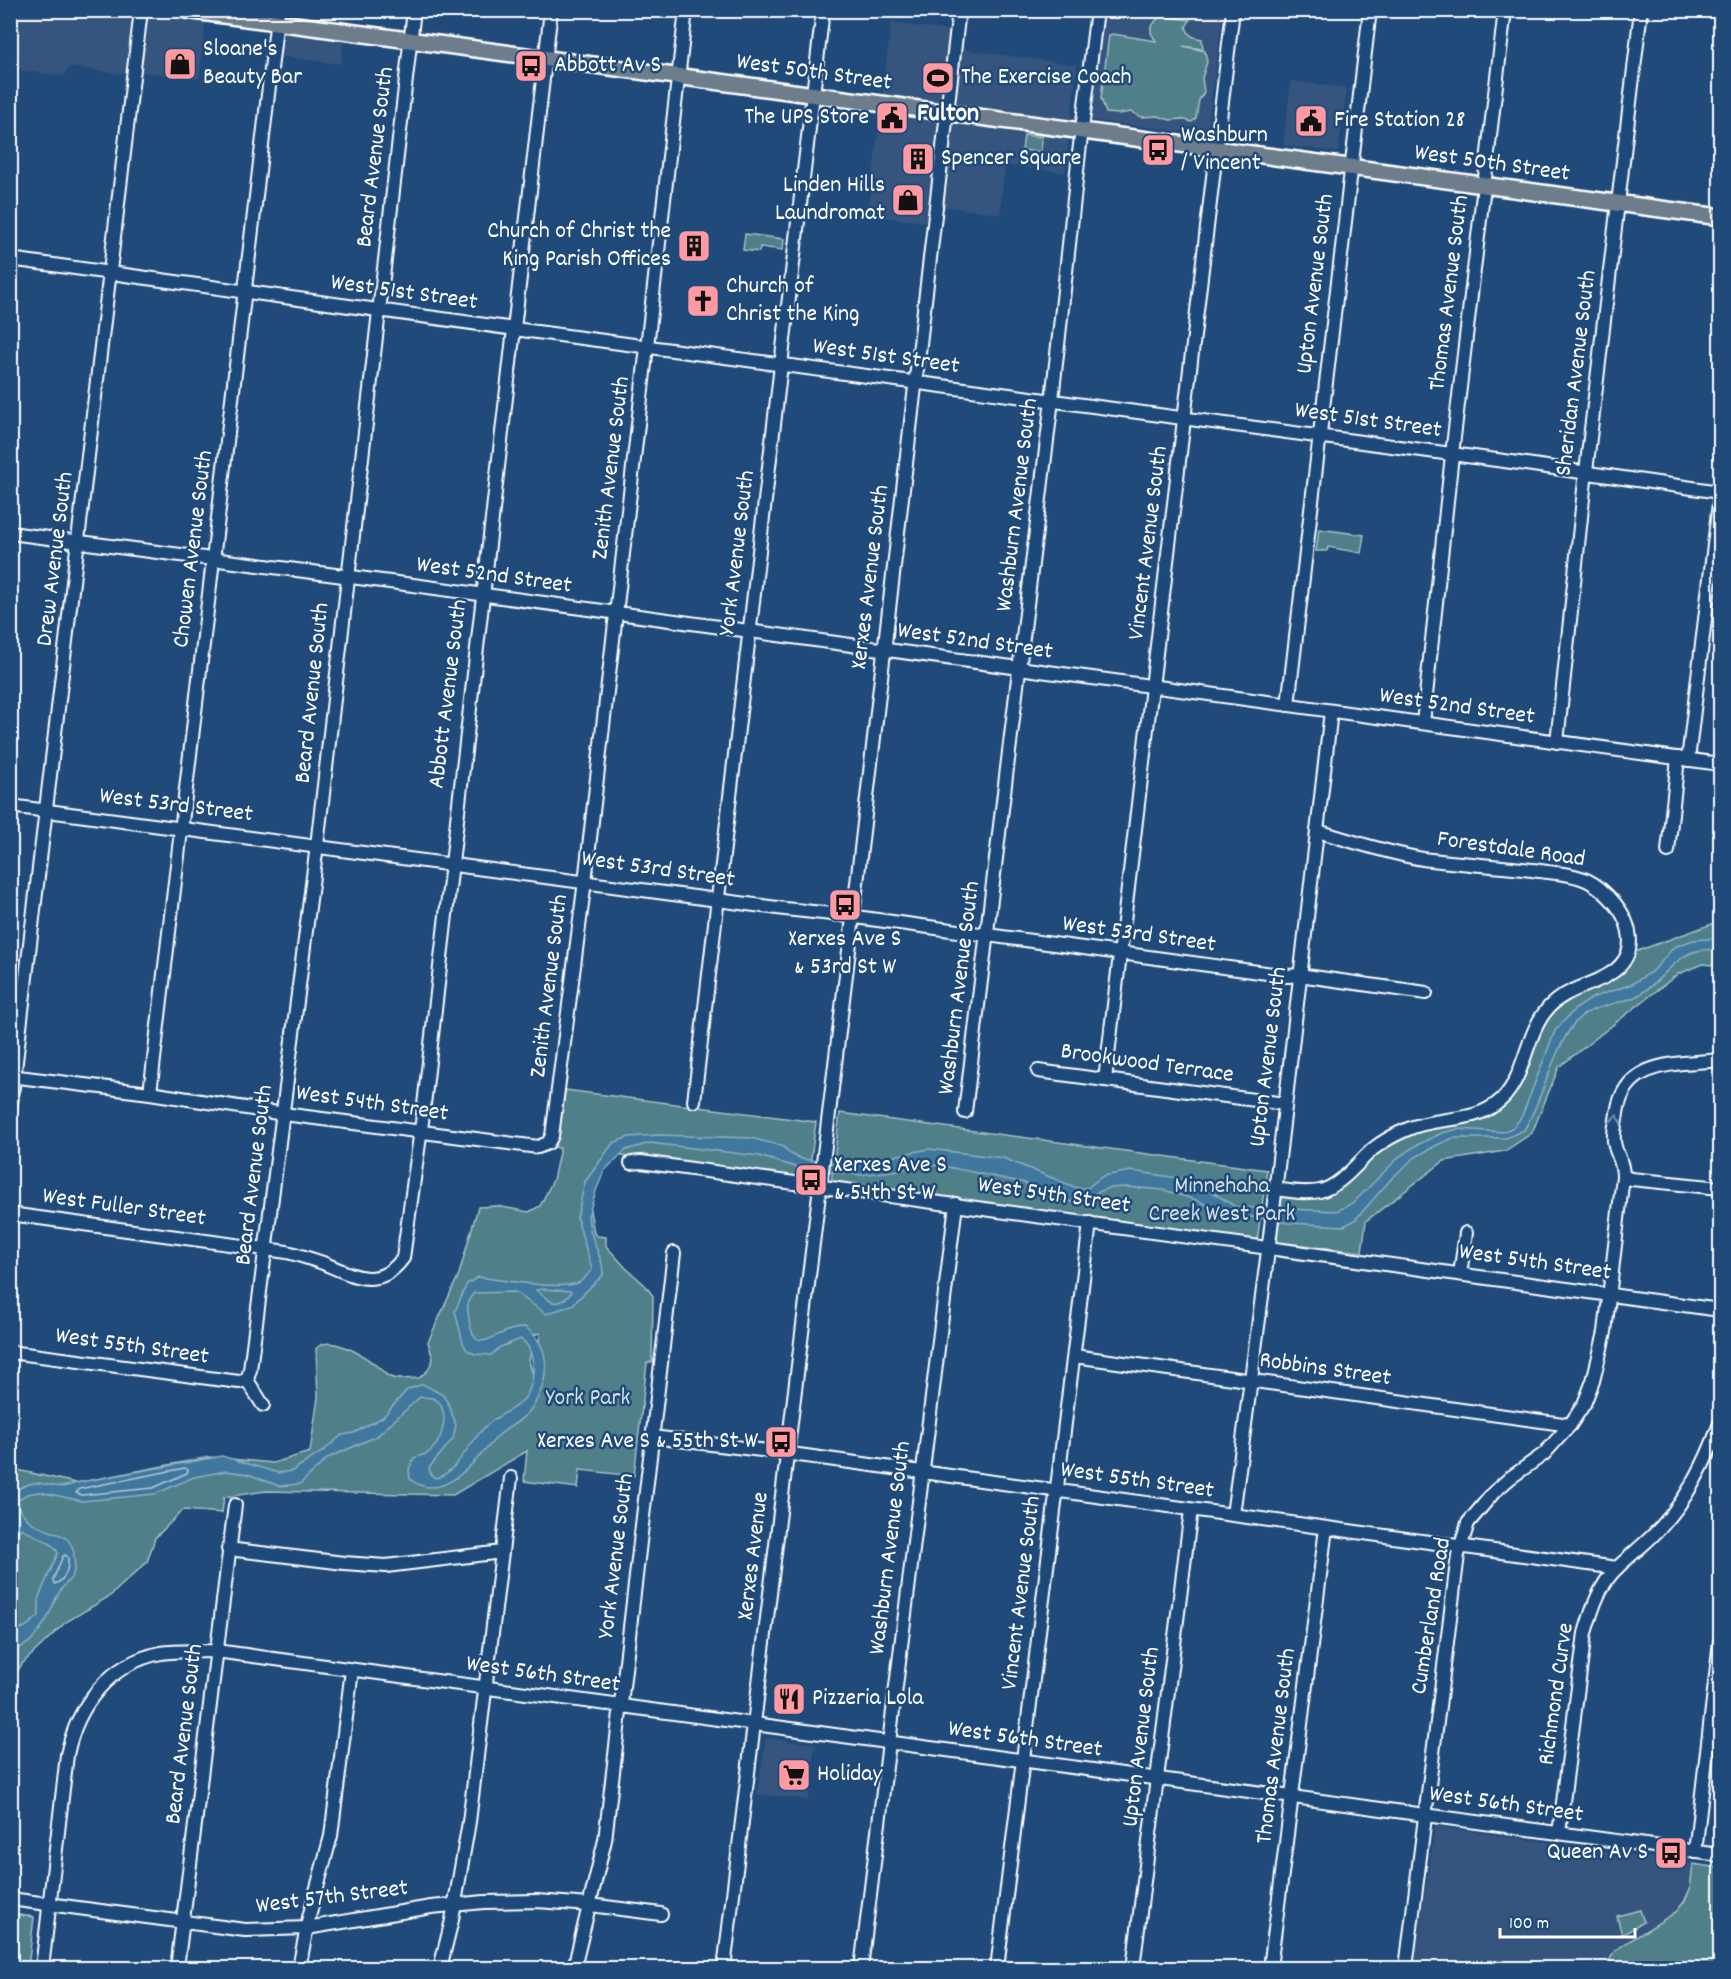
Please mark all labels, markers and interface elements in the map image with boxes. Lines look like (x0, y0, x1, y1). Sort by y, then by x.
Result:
place label: Sloane's Beauty Bar (203, 33, 302, 95)
street label: West 50th Street (734, 45, 894, 101)
shop icon: Sloane's Beauty Bar (162, 46, 198, 82)
bus stop icon: Abbott Av S (513, 48, 549, 84)
place label: Abbott Av S (554, 49, 661, 83)
sports icon: The Exercise Coach (920, 60, 956, 96)
place label: The Exercise Coach (961, 61, 1132, 95)
street label: Beard Avenue South (348, 65, 404, 249)
district label: Fulton (917, 96, 979, 133)
public building icon: The UPS Store (874, 100, 910, 136)
place label: The UPS Store (744, 101, 869, 135)
public building icon: Fire Station 28 (1293, 103, 1329, 139)
place label: Fire Station 28 (1334, 104, 1465, 138)
place label: Washburn / Vincent (1181, 119, 1268, 181)
bus stop icon: Washburn / Vincent (1140, 132, 1176, 168)
street label: West 50th Street (1412, 136, 1572, 192)
building icon: Spencer Square (900, 141, 936, 177)
place label: Spencer Square (941, 142, 1081, 176)
place label: Linden Hills Laundromat (775, 169, 885, 231)
shop icon: Linden Hills Laundromat (890, 182, 926, 218)
street label: Upton Avenue South (1288, 192, 1344, 376)
street label: Thomas Avenue South (1421, 193, 1479, 393)
place label: Church of Christ the King Parish Offices (487, 215, 671, 277)
building icon: Church of Christ the King Parish Offices (676, 228, 712, 264)
street label: West 51st Street (328, 266, 480, 320)
street label: Sheridan Avenue South (1548, 268, 1606, 478)
place label: Church of Christ the King (726, 270, 860, 332)
church icon: Church of Christ the King (685, 283, 721, 319)
street label: West 51st Street (810, 330, 962, 384)
street label: Zenith Avenue South (584, 374, 640, 562)
street label: West 51st Street (1292, 394, 1444, 448)
street label: Washburn Avenue South (988, 396, 1048, 614)
street label: Vincent Avenue South (1120, 444, 1178, 642)
street label: Chowen Avenue South (165, 448, 223, 650)
street label: York Avenue South (711, 468, 765, 638)
street label: Drew Avenue South (28, 470, 84, 648)
street label: Xerxes Avenue South (843, 483, 899, 671)
street label: West 52nd Street (414, 548, 574, 604)
street label: Abbott Avenue South (421, 597, 477, 791)
street label: Beard Avenue South (287, 601, 339, 785)
street label: West 52nd Street (895, 614, 1055, 670)
street label: West 52nd Street (1377, 679, 1537, 735)
street label: West 53rd Street (97, 780, 255, 832)
street label: Forestdale Road (1435, 823, 1587, 877)
street label: West 53rd Street (579, 842, 737, 898)
street label: Washburn Avenue South (930, 879, 990, 1097)
bus stop icon: Xerxes Ave S & 53rd St W (827, 887, 863, 923)
street label: Zenith Avenue South (522, 892, 578, 1080)
street label: West 53rd Street (1060, 907, 1218, 963)
place label: Xerxes Ave S & 53rd St W (789, 923, 901, 985)
street label: Upton Avenue South (1241, 965, 1297, 1149)
street label: Brookwood Terrace (1058, 1035, 1236, 1093)
street label: West 54th Street (294, 1076, 451, 1132)
street label: Beard Avenue South (227, 1083, 283, 1267)
one-way arrow (1610, 1115, 1622, 1124)
place label: Xerxes Ave S & 54th St W (834, 1149, 947, 1211)
bus stop icon: Xerxes Ave S & 54th St W (793, 1162, 829, 1198)
street label: West 54th Street (976, 1168, 1133, 1224)
park label: Minnehaha Creek West Park (1149, 1170, 1295, 1232)
street label: West Fuller Street (40, 1180, 208, 1236)
street label: West 54th Street (1457, 1235, 1614, 1291)
street label: West 55th Street (53, 1319, 211, 1375)
street label: Robbins Street (1257, 1344, 1393, 1396)
park label: York Park (546, 1382, 630, 1416)
bus stop icon: Xerxes Ave S & 55th St W (763, 1424, 799, 1460)
place label: Xerxes Ave S & 55th St W (537, 1425, 758, 1459)
street label: Washburn Avenue South (861, 1439, 921, 1657)
street label: West 55th Street (1058, 1453, 1216, 1509)
street label: York Avenue South (590, 1471, 644, 1641)
street label: Xerxes Avenue (729, 1490, 779, 1622)
street label: Vincent Avenue South (993, 1494, 1051, 1692)
street label: Cumberland Road (1403, 1535, 1461, 1697)
street label: Richmond Curve (1530, 1621, 1584, 1767)
street label: Beard Avenue South (157, 1642, 213, 1826)
street label: Upton Avenue South (1114, 1645, 1170, 1829)
street label: Thomas Avenue South (1248, 1646, 1306, 1846)
street label: West 56th Street (464, 1647, 622, 1703)
restaurant icon: Pizzeria Lola (771, 1681, 807, 1717)
place label: Pizzeria Lola (812, 1682, 924, 1716)
street label: West 56th Street (946, 1712, 1104, 1768)
supermarket icon: Holiday (776, 1757, 812, 1793)
place label: Holiday (817, 1758, 884, 1792)
street label: West 56th Street (1427, 1777, 1585, 1833)
bus stop icon: Queen Av S (1653, 1835, 1689, 1871)
place label: Queen Av S (1547, 1836, 1648, 1870)
street label: West 57th Street (254, 1872, 410, 1924)
scale bar (1500, 1901, 1635, 1939)
text: 100 m (1509, 1912, 1549, 1937)

